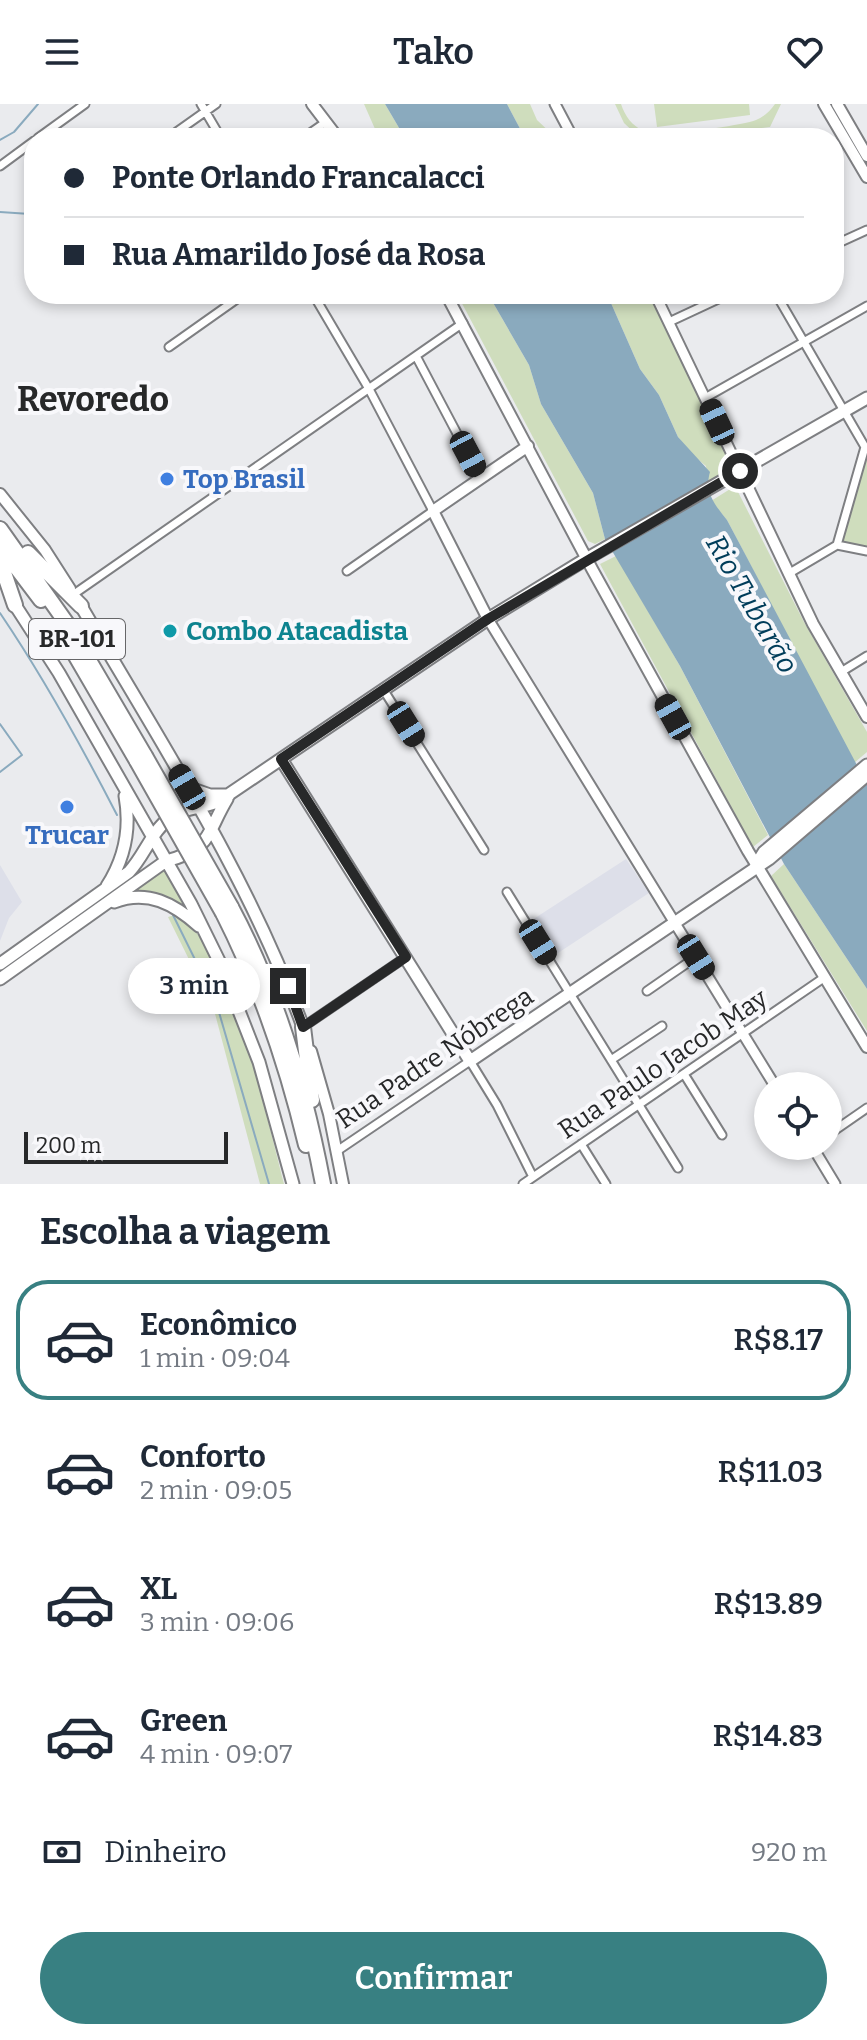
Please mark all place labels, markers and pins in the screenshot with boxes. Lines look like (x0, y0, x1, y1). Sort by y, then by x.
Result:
place label: Top Brasil (183, 464, 305, 495)
marker: Top Brasil (158, 470, 176, 488)
place label: Combo Atacadista (186, 616, 409, 647)
marker: Combo Atacadista (161, 622, 179, 640)
marker: Trucar (58, 798, 76, 816)
place label: Trucar (25, 820, 109, 851)

